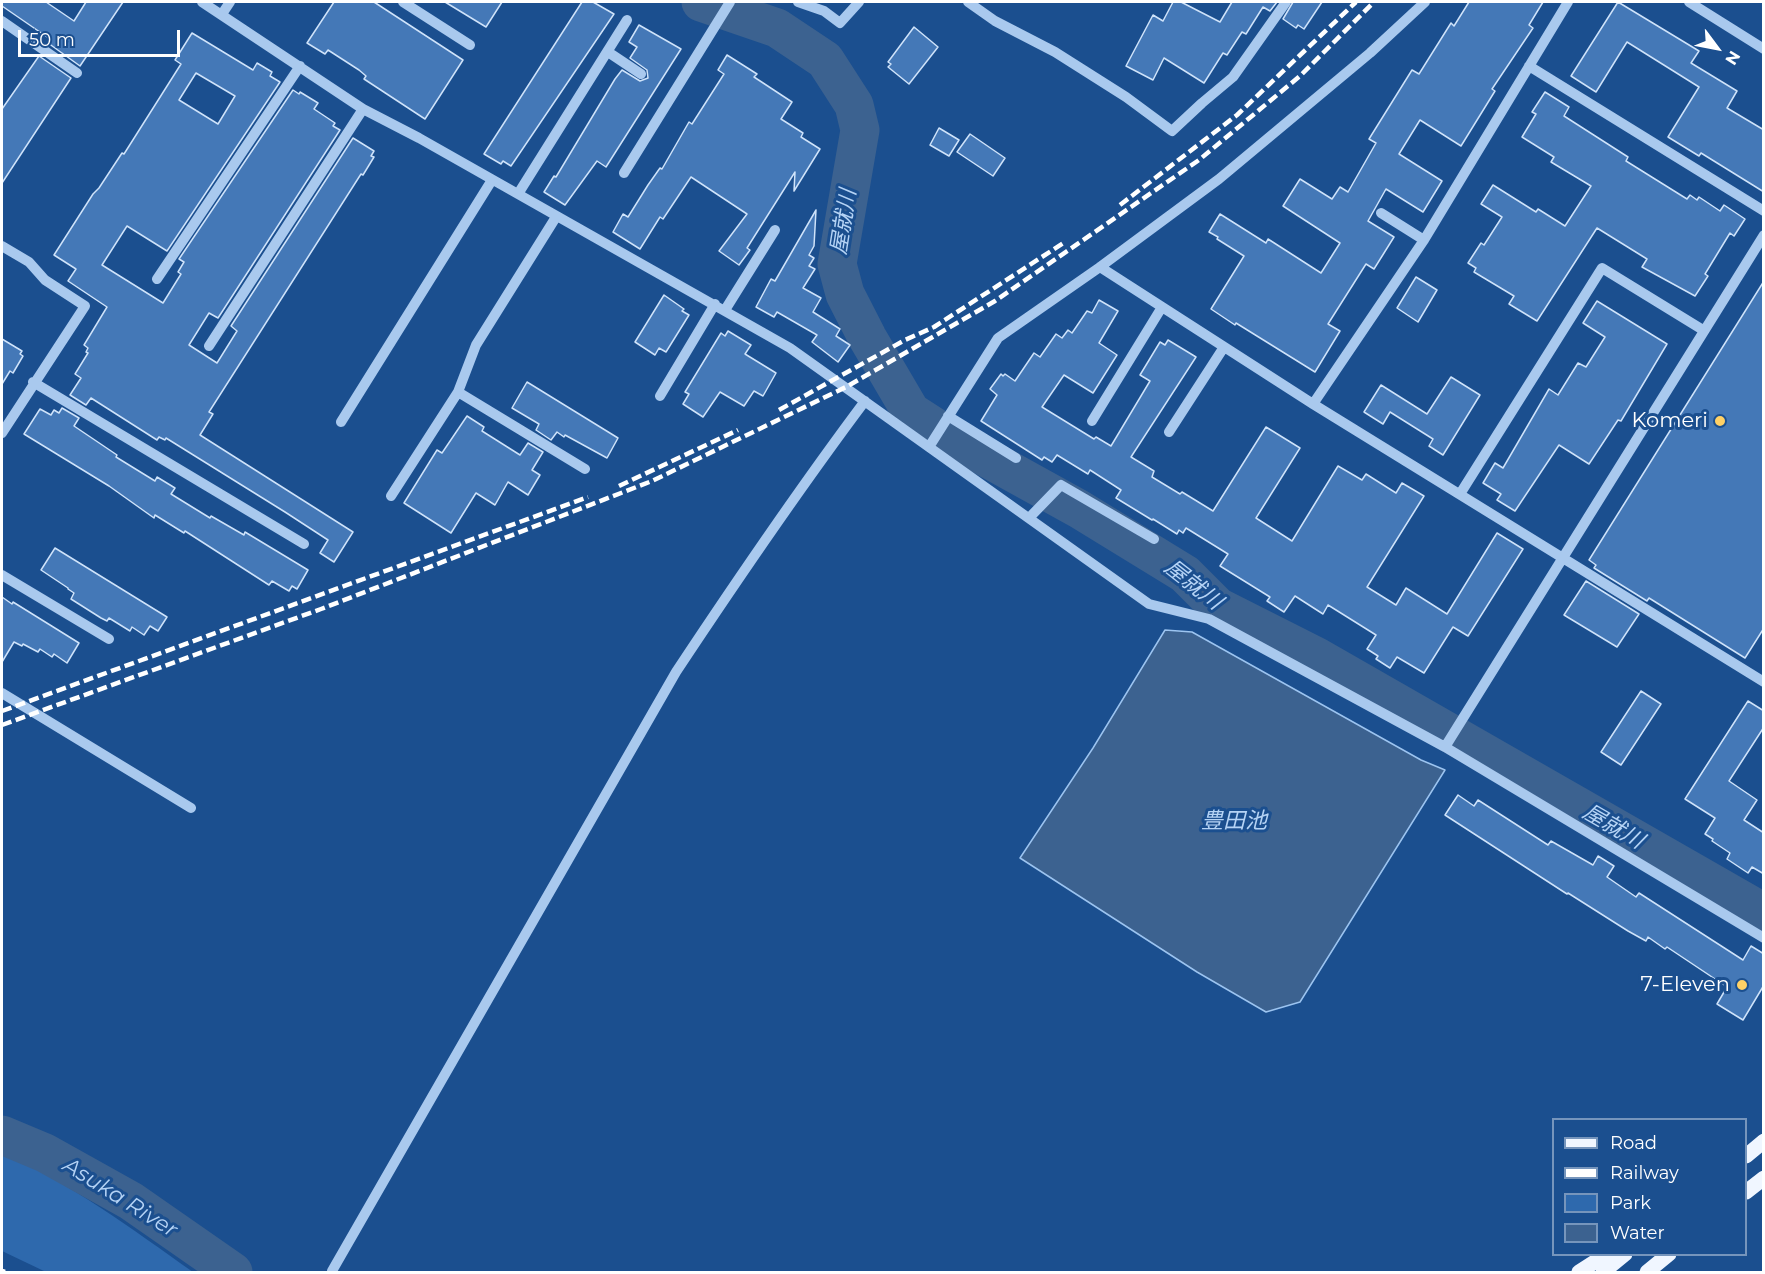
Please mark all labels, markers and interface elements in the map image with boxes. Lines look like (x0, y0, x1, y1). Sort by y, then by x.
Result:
scale bar (21, 18, 183, 56)
north arrow (1687, 18, 1747, 78)
text: 50 m (29, 29, 75, 51)
text: N (1721, 47, 1744, 68)
water label: 屋就川 (826, 187, 862, 257)
place label: Komeri (1632, 408, 1708, 434)
marker: Komeri (1713, 414, 1727, 428)
water label: 屋就川 (1159, 554, 1227, 616)
water label: 屋就川 (1578, 799, 1648, 855)
water label: 豊田池 (1201, 809, 1267, 835)
place label: 7-Eleven (1641, 972, 1730, 998)
marker: 7-Eleven (1735, 978, 1749, 992)
legend (1552, 1118, 1747, 1256)
text: Road (1610, 1132, 1657, 1154)
water label: Asuka River (58, 1152, 182, 1244)
text: Railway (1610, 1162, 1679, 1184)
text: Park (1610, 1192, 1651, 1214)
text: Water (1610, 1222, 1665, 1244)

